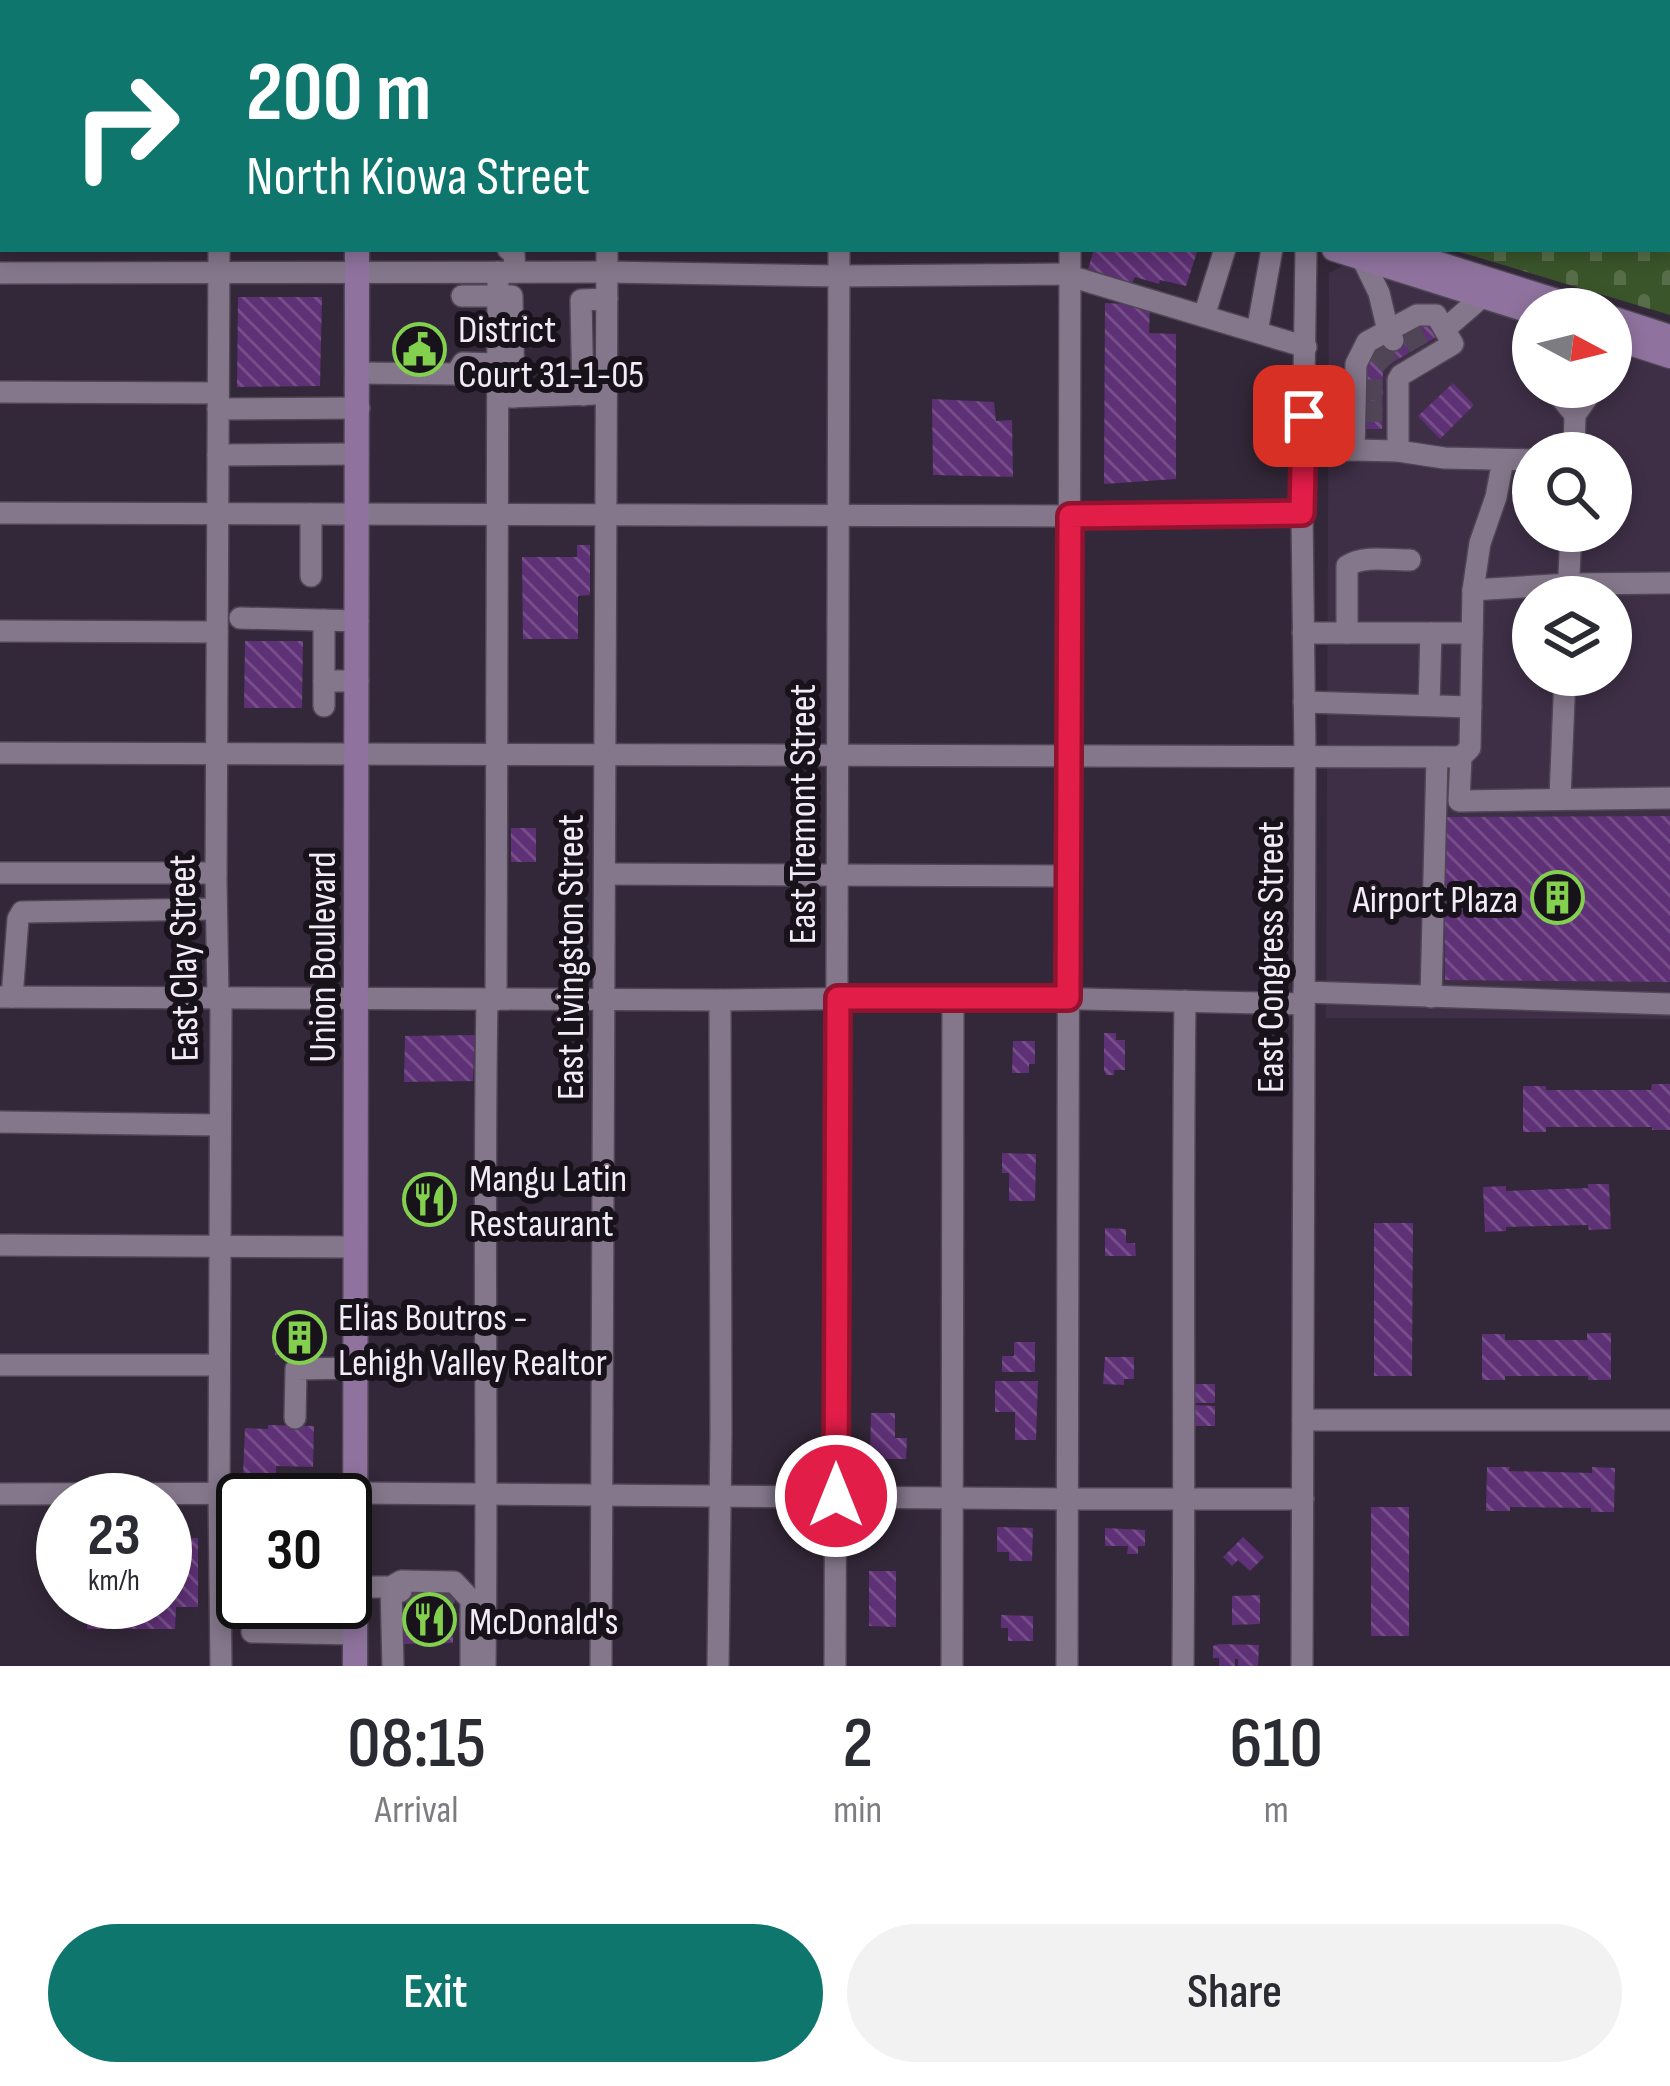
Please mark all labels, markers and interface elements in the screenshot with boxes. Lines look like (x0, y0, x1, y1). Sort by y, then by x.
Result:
text: 200 m (246, 43, 432, 144)
icon: right (48, 48, 204, 204)
text: North Kiowa Street (246, 145, 590, 210)
north arrow (1512, 288, 1632, 408)
map controls (1512, 288, 1632, 696)
place label: District Court 31-1-05 (458, 307, 644, 399)
public building icon: District Court 31-1-05 (391, 322, 447, 378)
pin (1253, 365, 1355, 467)
icon: arrive (1271, 383, 1337, 449)
button: search (1512, 432, 1632, 552)
button: layers (1512, 576, 1632, 696)
street label: East Tremont Street (780, 684, 827, 944)
street label: East Livingston Street (548, 814, 595, 1100)
street label: East Congress Street (1248, 821, 1295, 1093)
street label: Union Boulevard (300, 851, 347, 1063)
street label: East Clay Street (159, 854, 210, 1062)
building icon: Airport Plaza (1529, 870, 1585, 926)
place label: Airport Plaza (1352, 877, 1518, 924)
place label: Mangu Latin Restaurant (469, 1156, 627, 1248)
restaurant icon: Mangu Latin Restaurant (402, 1171, 458, 1227)
place label: Elias Boutros - Lehigh Valley Realtor (338, 1295, 607, 1387)
building icon: Elias Boutros - Lehigh Valley Realtor (271, 1310, 327, 1366)
position arrow (773, 1433, 899, 1559)
speed limit sign: 30 (216, 1473, 372, 1629)
text: 23 (87, 1500, 141, 1572)
text: km/h (88, 1563, 140, 1599)
restaurant icon: McDonald's (402, 1592, 458, 1648)
place label: McDonald's (469, 1599, 619, 1646)
text: 08:15 (347, 1701, 486, 1788)
text: 2 (842, 1701, 873, 1788)
text: 610 (1230, 1701, 1323, 1788)
text: Arrival (375, 1787, 459, 1834)
text: min (833, 1787, 882, 1834)
text: m (1264, 1787, 1289, 1834)
button: Exit (48, 1924, 823, 2062)
button: Share (847, 1924, 1622, 2062)

